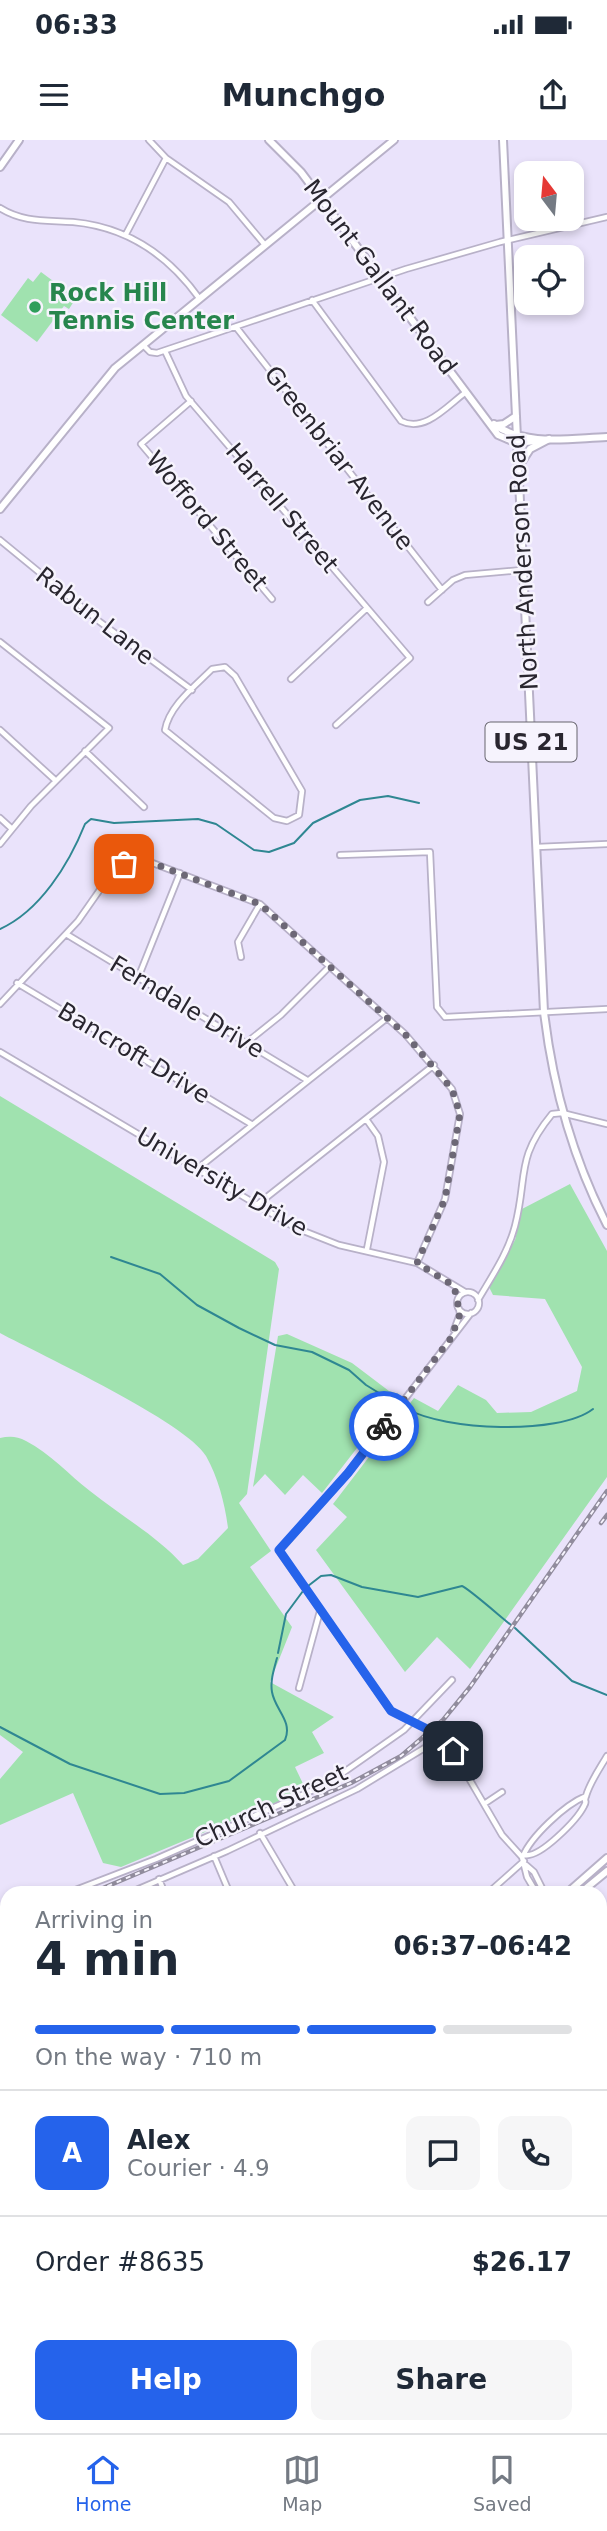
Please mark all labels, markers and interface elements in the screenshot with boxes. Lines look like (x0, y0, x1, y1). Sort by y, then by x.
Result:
text: 06:33 (35, 10, 118, 40)
icon: menu (35, 76, 73, 114)
text: Munchgo (221, 76, 386, 114)
icon: share (534, 76, 572, 114)
north arrow (514, 161, 584, 231)
map controls (514, 161, 584, 315)
street label: Mount Gallant Road (298, 174, 462, 380)
button: locate (514, 245, 584, 315)
place label: Rock Hill Tennis Center (49, 279, 234, 335)
marker: Rock Hill Tennis Center (27, 299, 43, 315)
street label: Greenbriar Avenue (258, 360, 420, 556)
street label: North Anderson Road (502, 433, 544, 691)
street label: Harrell Street (220, 438, 344, 578)
street label: Wofford Street (141, 446, 273, 596)
street label: Rabun Lane (30, 561, 160, 671)
road number: US 21 (486, 722, 576, 762)
pin (94, 834, 154, 894)
icon: bag (105, 845, 143, 883)
street label: Ferndale Drive (105, 950, 269, 1064)
street label: Bancroft Drive (53, 997, 215, 1109)
street label: University Drive (132, 1122, 312, 1242)
courier (349, 1391, 419, 1461)
icon: bike (365, 1407, 403, 1445)
pin (423, 1721, 483, 1781)
icon: home (434, 1732, 472, 1770)
street label: Church Street (190, 1758, 352, 1854)
text: Arriving in (35, 1907, 153, 1933)
text: 06:37–06:42 (393, 1931, 572, 1961)
text: 4 min (35, 1932, 179, 1986)
text: On the way · 710 m (35, 2044, 262, 2070)
button: chat (406, 2116, 480, 2190)
button: phone (498, 2116, 572, 2190)
text: Alex (127, 2125, 190, 2155)
text: A (62, 2138, 82, 2168)
text: Courier · 4.9 (127, 2155, 270, 2181)
text: Order #8635 (35, 2247, 205, 2277)
text: $26.17 (472, 2247, 572, 2277)
button: Help (35, 2340, 297, 2420)
button: Share (311, 2340, 572, 2420)
tab: Home (75, 2451, 131, 2515)
tab: Map (282, 2451, 322, 2515)
tab: Saved (473, 2451, 532, 2515)

